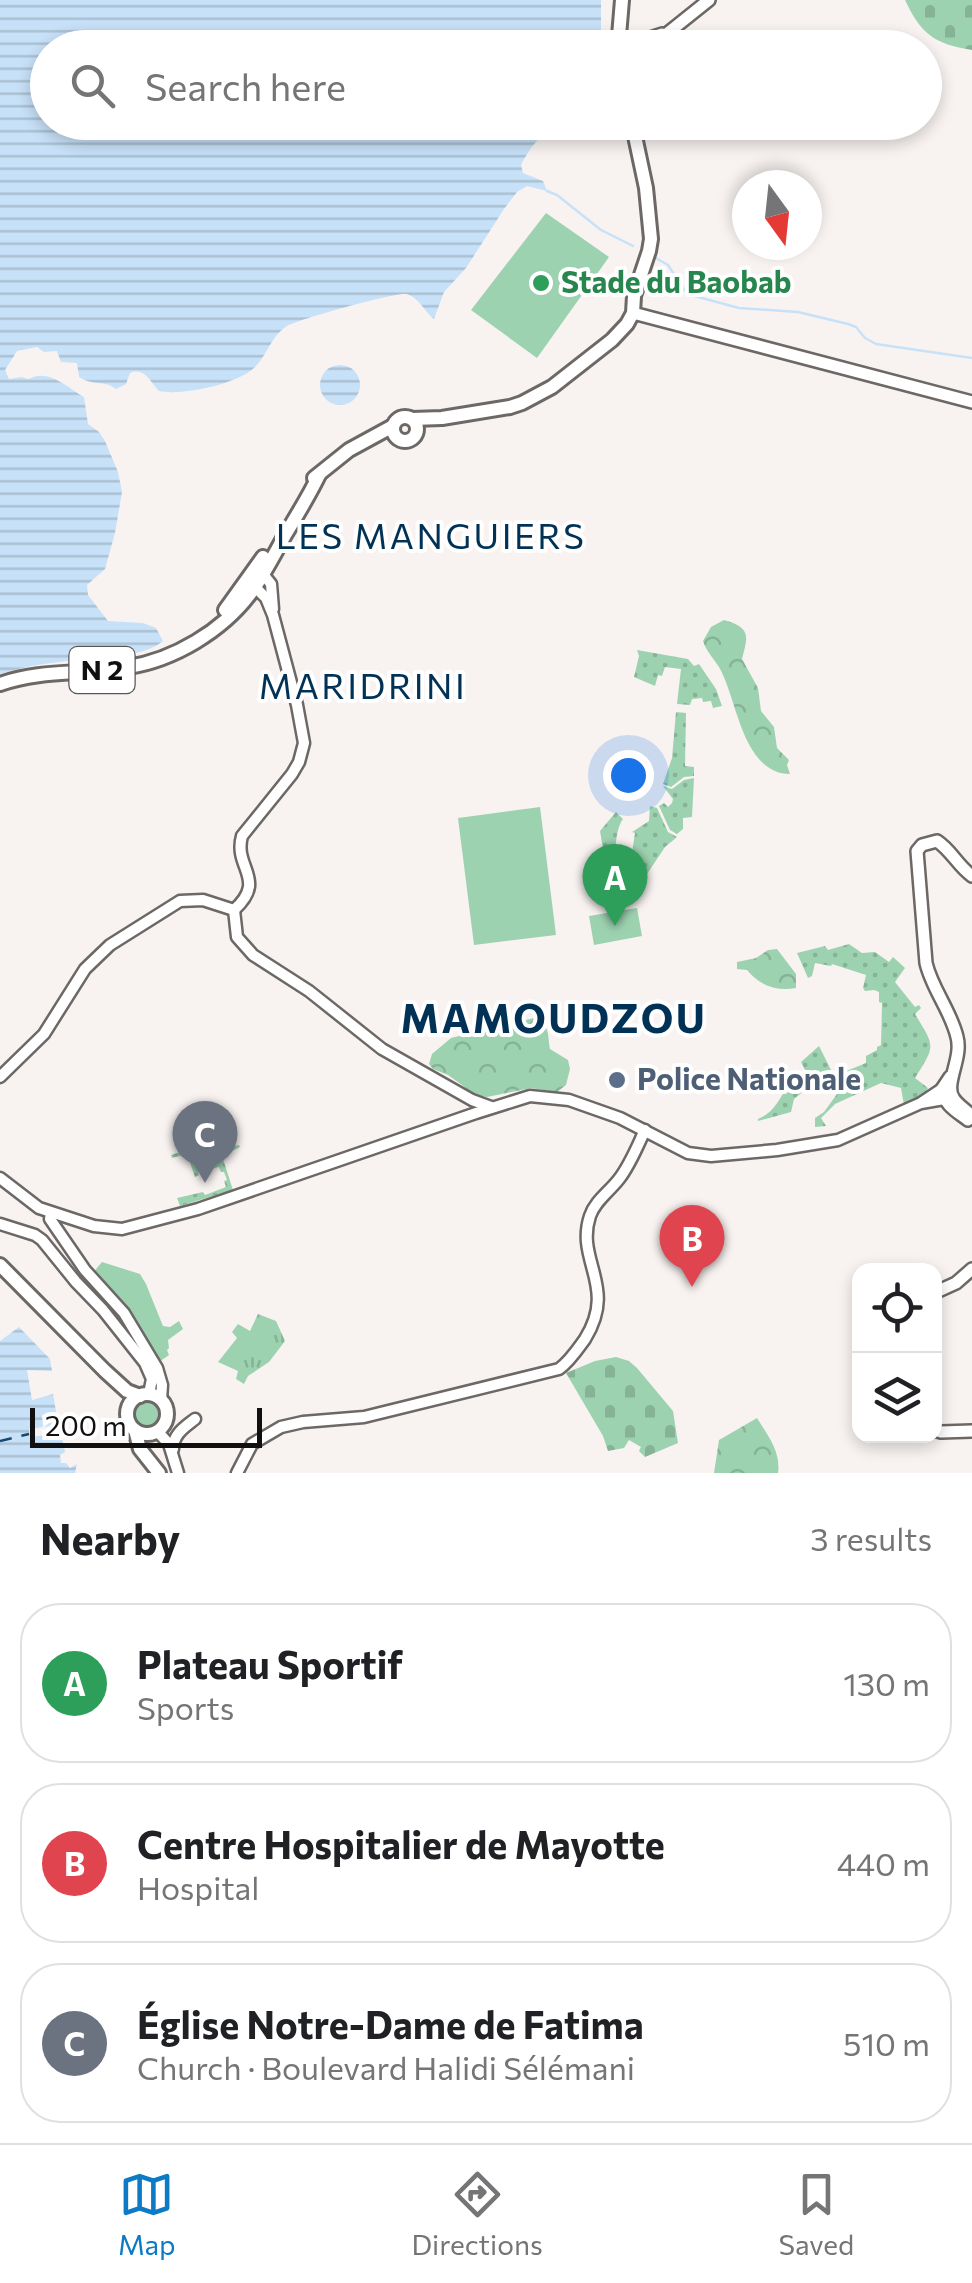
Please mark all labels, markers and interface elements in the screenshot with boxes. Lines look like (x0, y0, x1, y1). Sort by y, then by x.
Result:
search box (30, 30, 942, 140)
icon: search (65, 58, 120, 113)
text: Search here (145, 62, 346, 109)
north arrow (732, 170, 822, 260)
place label: Stade du Baobab (561, 262, 792, 299)
marker: Stade du Baobab (530, 272, 552, 294)
district label: LES MANGUIERS (276, 513, 586, 556)
road number: N 2 (70, 647, 134, 693)
district label: MARIDRINI (259, 663, 467, 706)
your location (603, 750, 654, 801)
pin: A (582, 844, 648, 926)
district label: MAMOUDZOU (400, 992, 708, 1041)
place label: Police Nationale (637, 1059, 861, 1096)
marker: Police Nationale (606, 1069, 628, 1091)
pin: C (172, 1100, 238, 1183)
pin: B (660, 1204, 724, 1287)
map controls (852, 1263, 942, 1443)
button: locate (852, 1263, 942, 1353)
button: layers (852, 1353, 942, 1443)
scale bar (30, 1403, 262, 1448)
text: 200 m (45, 1408, 127, 1442)
text: Nearby (40, 1512, 180, 1564)
text: 3 results (810, 1518, 932, 1558)
text: Plateau Sportif (137, 1640, 403, 1687)
text: A (63, 1663, 86, 1703)
text: 130 m (843, 1663, 930, 1703)
text: Sports (137, 1687, 234, 1727)
text: Centre Hospitalier de Mayotte (137, 1820, 665, 1867)
text: B (64, 1843, 85, 1883)
text: 440 m (837, 1843, 930, 1883)
text: Hospital (137, 1867, 259, 1907)
text: Église Notre-Dame de Fatima (137, 2000, 644, 2047)
text: C (64, 2023, 85, 2063)
text: 510 m (843, 2023, 930, 2063)
text: Church · Boulevard Halidi Sélémani (137, 2047, 635, 2087)
tab: Map (118, 2167, 176, 2261)
tab: Directions (411, 2167, 543, 2261)
tab: Saved (779, 2167, 854, 2261)

